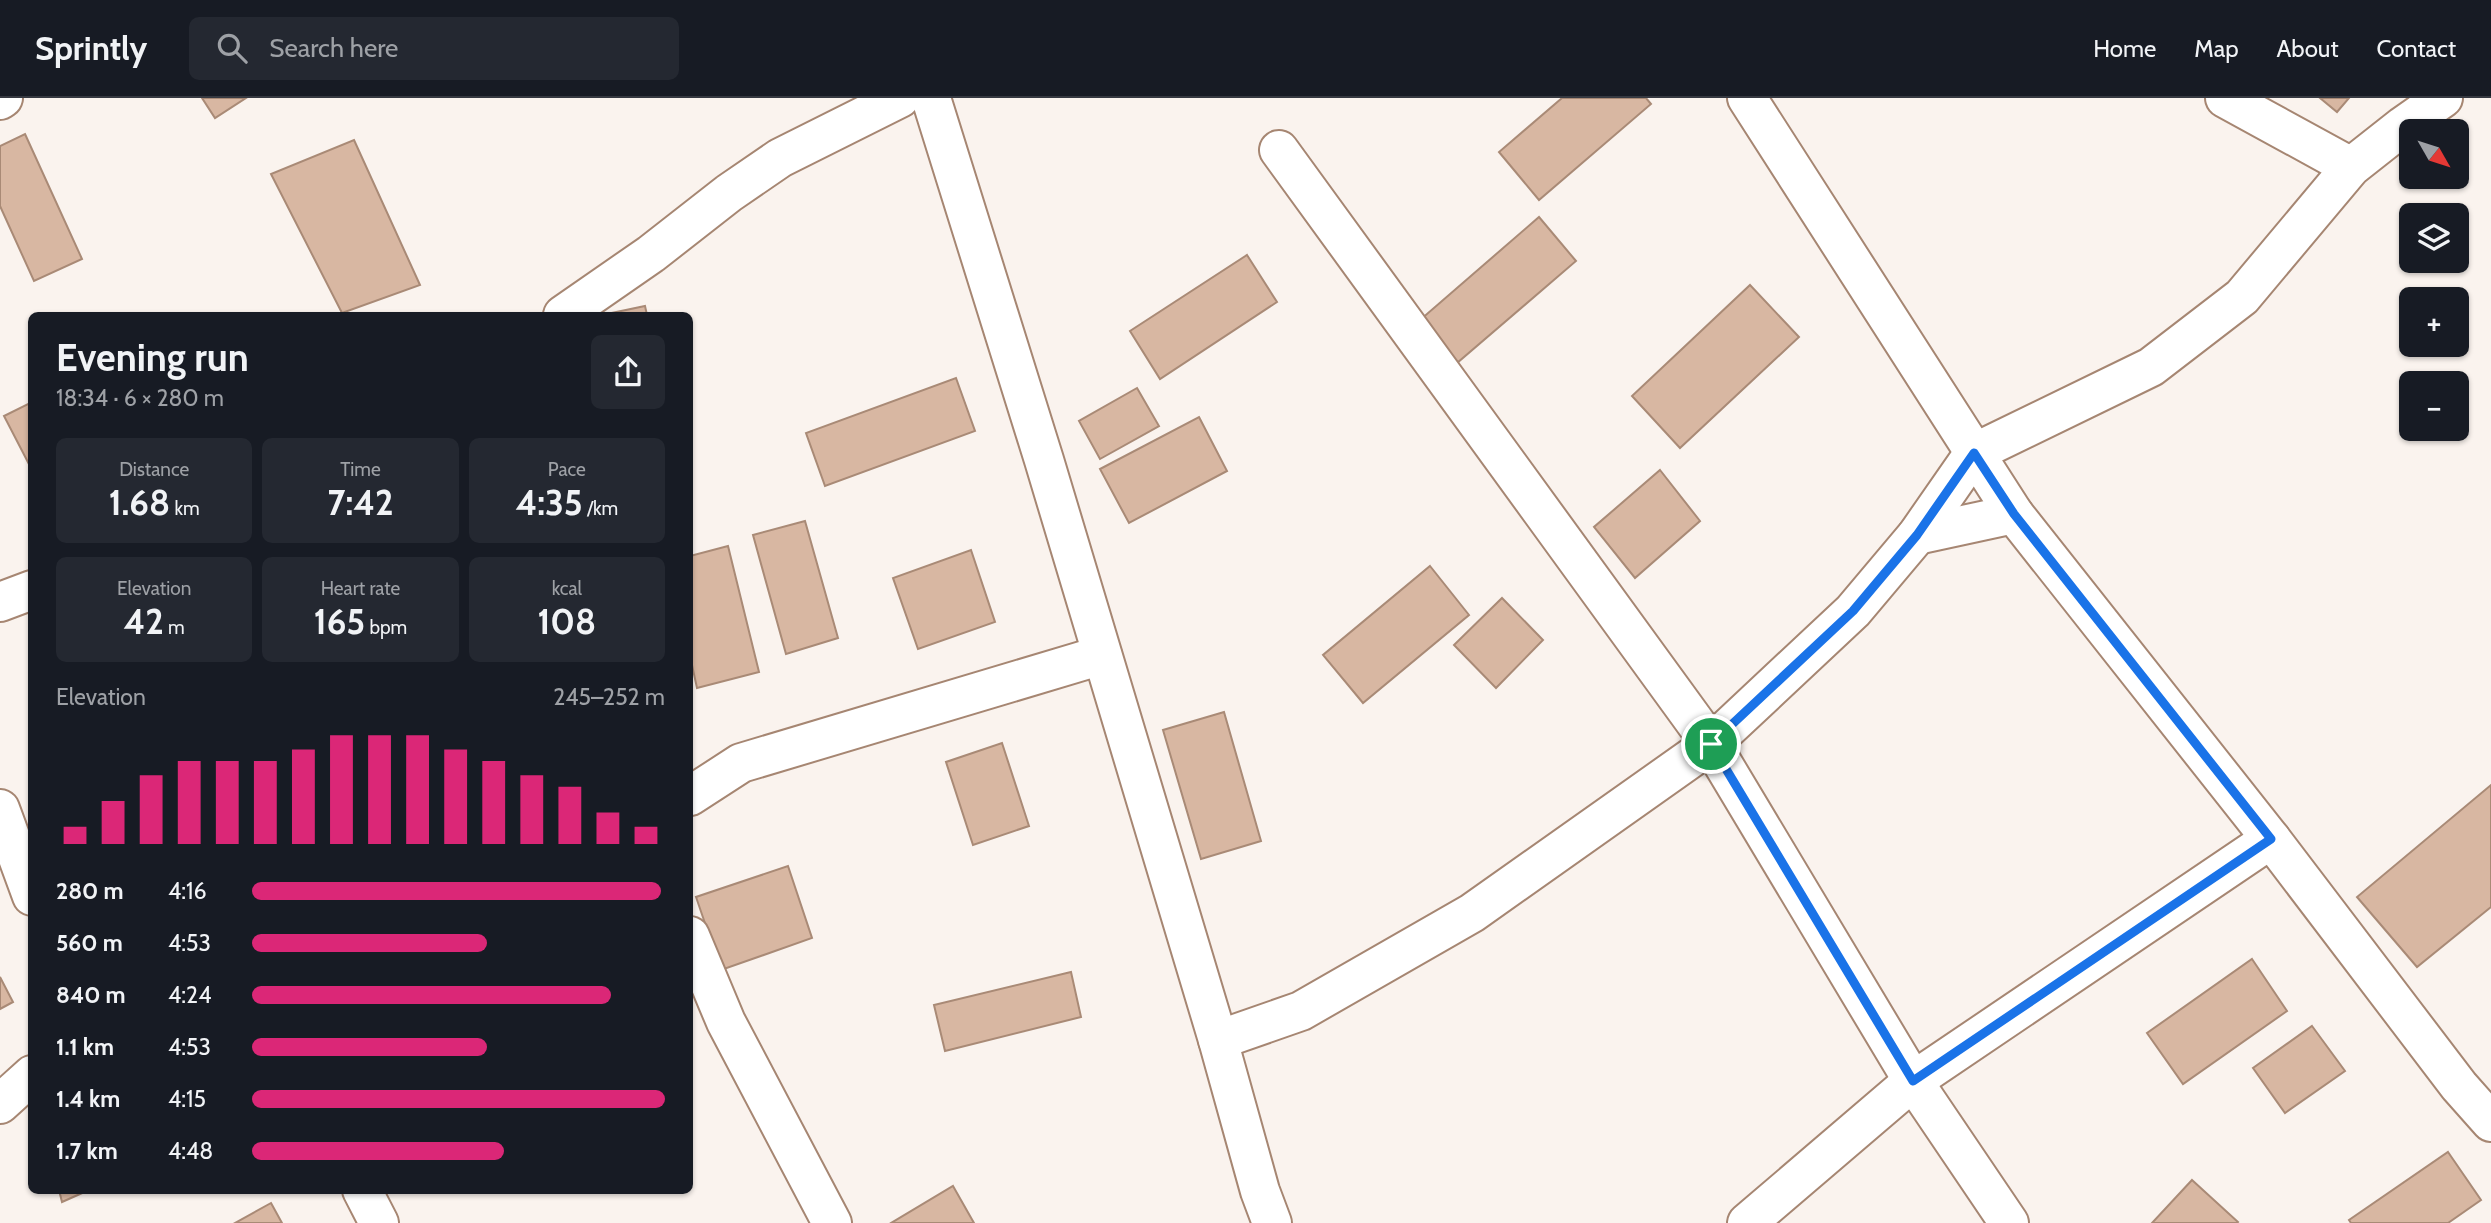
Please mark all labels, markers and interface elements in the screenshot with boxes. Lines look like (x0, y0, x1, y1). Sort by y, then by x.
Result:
search box (189, 17, 679, 80)
text: Sprintly (35, 28, 147, 68)
icon: search (213, 29, 251, 67)
text: Search here (269, 32, 398, 64)
text: Home (2093, 34, 2156, 63)
text: Map (2194, 34, 2239, 63)
text: About (2277, 34, 2339, 63)
text: Contact (2377, 34, 2456, 63)
north arrow (2399, 119, 2469, 189)
map controls (2399, 119, 2469, 441)
button: layers (2399, 203, 2469, 273)
button: + (2399, 287, 2469, 357)
text: Evening run (56, 334, 249, 381)
button: share (591, 335, 665, 409)
button: − (2399, 371, 2469, 441)
text: 18:34 · 6 × 280 m (56, 384, 224, 412)
text: Distance (119, 458, 189, 481)
text: Time (340, 458, 381, 481)
text: Pace (548, 458, 586, 481)
text: 1.68 (109, 481, 170, 524)
text: 7:42 (328, 481, 393, 524)
text: 4:35 (515, 481, 583, 524)
text: km (170, 497, 200, 520)
text: /km (583, 497, 618, 520)
text: Elevation (117, 577, 191, 600)
text: Heart rate (321, 577, 400, 600)
text: kcal (552, 577, 582, 600)
text: 42 (124, 600, 164, 643)
text: 165 (314, 600, 365, 643)
text: 108 (537, 600, 596, 643)
text: m (164, 616, 185, 639)
text: bpm (365, 616, 407, 639)
text: Elevation (56, 683, 146, 711)
text: 245–252 m (553, 683, 665, 711)
pin (1681, 714, 1741, 774)
icon: arrive (1692, 725, 1730, 763)
text: 280 m (56, 877, 123, 905)
text: 4:16 (168, 877, 207, 905)
text: 560 m (56, 929, 123, 957)
text: 4:53 (168, 929, 211, 957)
text: 840 m (56, 981, 126, 1009)
text: 4:24 (168, 981, 211, 1009)
text: 1.1 km (56, 1033, 114, 1061)
text: 4:53 (168, 1033, 211, 1061)
text: 1.4 km (56, 1085, 120, 1113)
text: 4:15 (168, 1085, 206, 1113)
text: 1.7 km (56, 1137, 118, 1165)
text: 4:48 (168, 1137, 213, 1165)

